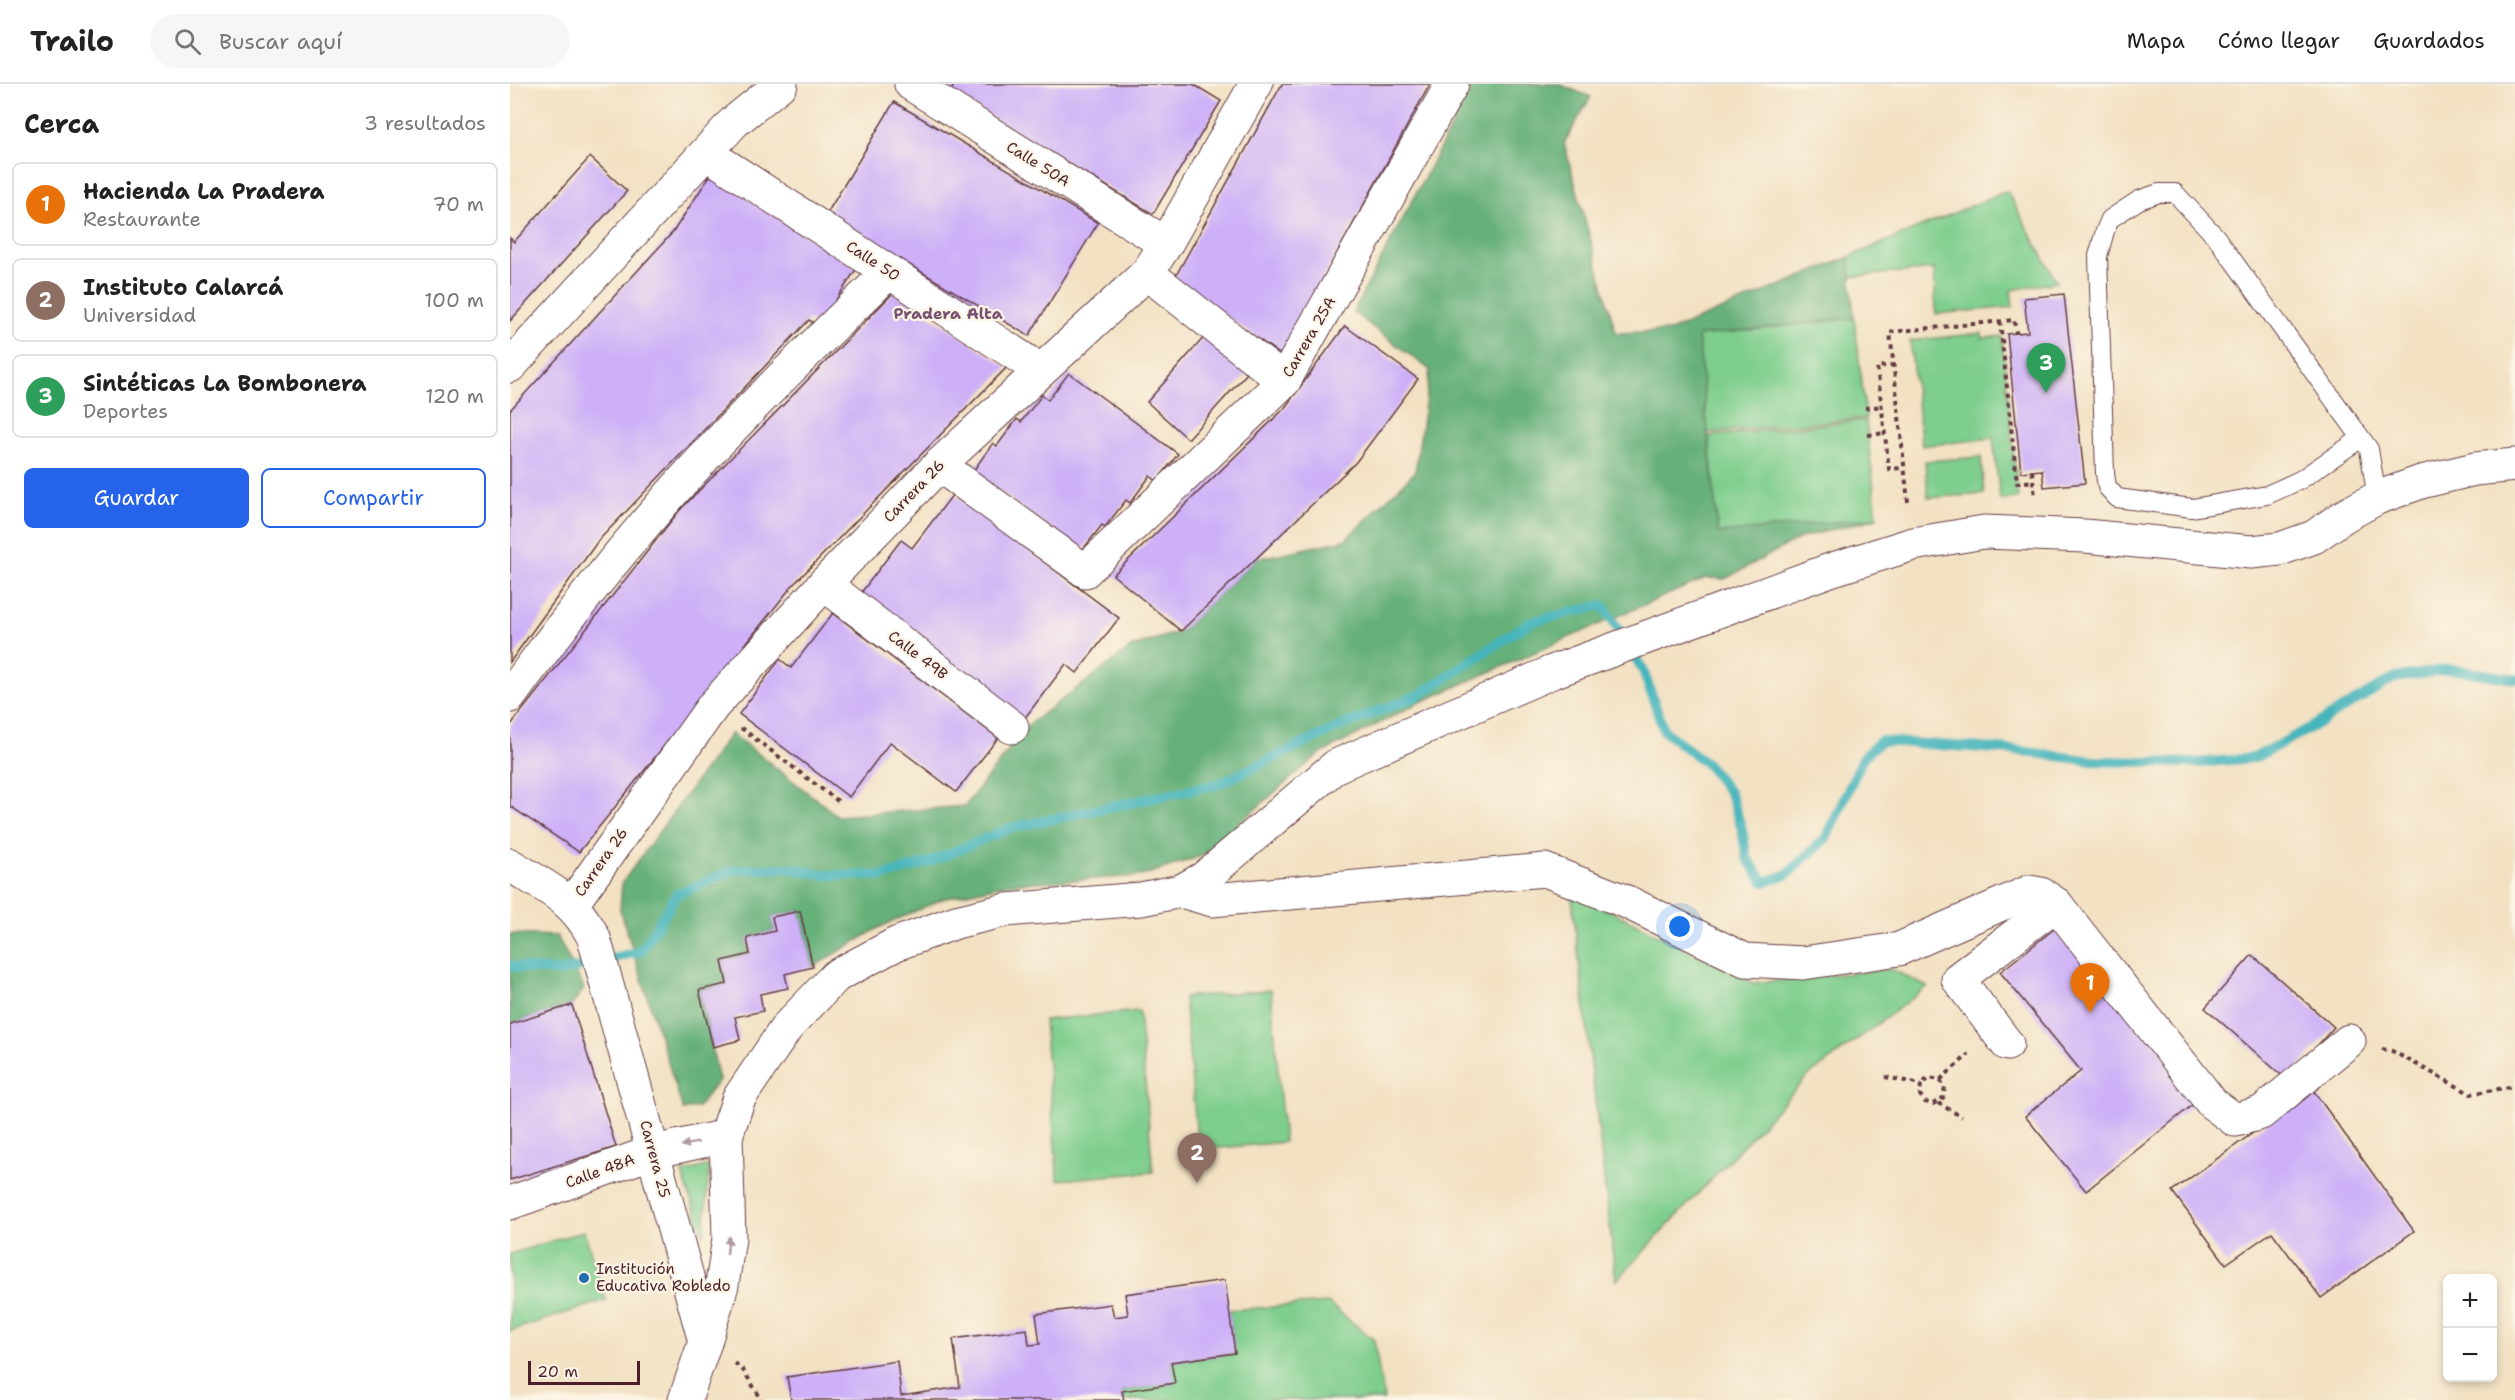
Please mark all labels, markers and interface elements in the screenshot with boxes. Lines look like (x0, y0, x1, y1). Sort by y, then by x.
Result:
search box (150, 14, 570, 68)
text: Trailo (30, 22, 114, 60)
icon: search (171, 25, 204, 58)
text: Buscar aquí (219, 27, 342, 56)
text: Mapa (2127, 27, 2185, 55)
text: Cómo llegar (2218, 27, 2340, 55)
text: Guardados (2373, 27, 2485, 55)
text: Cerca (24, 106, 99, 141)
text: 3 resultados (364, 110, 486, 136)
street label: Calle 50A (1003, 137, 1074, 191)
text: Hacienda La Pradera (83, 177, 325, 206)
text: 1 (41, 191, 50, 217)
text: 70 m (432, 191, 484, 217)
text: Restaurante (83, 206, 201, 232)
street label: Calle 50 (842, 236, 904, 286)
text: Instituto Calarcá (83, 273, 283, 302)
text: 2 (39, 287, 53, 313)
text: 100 m (424, 287, 484, 313)
street label: Carrera 25A (1278, 293, 1340, 381)
text: Universidad (83, 302, 196, 328)
district label: Pradera Alta (893, 303, 1003, 324)
pin: 3 (2026, 344, 2066, 393)
text: Sintéticas La Bombonera (83, 369, 367, 398)
text: 3 (39, 383, 53, 409)
text: 120 m (425, 383, 484, 409)
text: Deportes (83, 398, 168, 424)
street label: Carrera 26 (879, 455, 949, 527)
button: Guardar (24, 468, 249, 528)
button: Compartir (261, 468, 486, 528)
street label: Calle 49B (884, 626, 952, 684)
street label: Carrera 26 (570, 823, 632, 901)
your location (1665, 912, 1694, 941)
pin: 1 (2070, 964, 2110, 1013)
street label: Carrera 25 (635, 1118, 675, 1200)
pin: 2 (1178, 1134, 1216, 1183)
one-way arrow (680, 1139, 699, 1149)
street label: Calle 48A (563, 1149, 637, 1193)
one-way arrow (723, 1235, 732, 1254)
place label: Institución Educativa Robledo (596, 1259, 731, 1296)
marker: Institución Educativa Robledo (577, 1271, 591, 1285)
map controls (2443, 1274, 2497, 1382)
button: + (2443, 1274, 2497, 1328)
button: − (2443, 1328, 2497, 1382)
scale bar (528, 1358, 640, 1386)
text: 20 m (537, 1361, 578, 1382)

